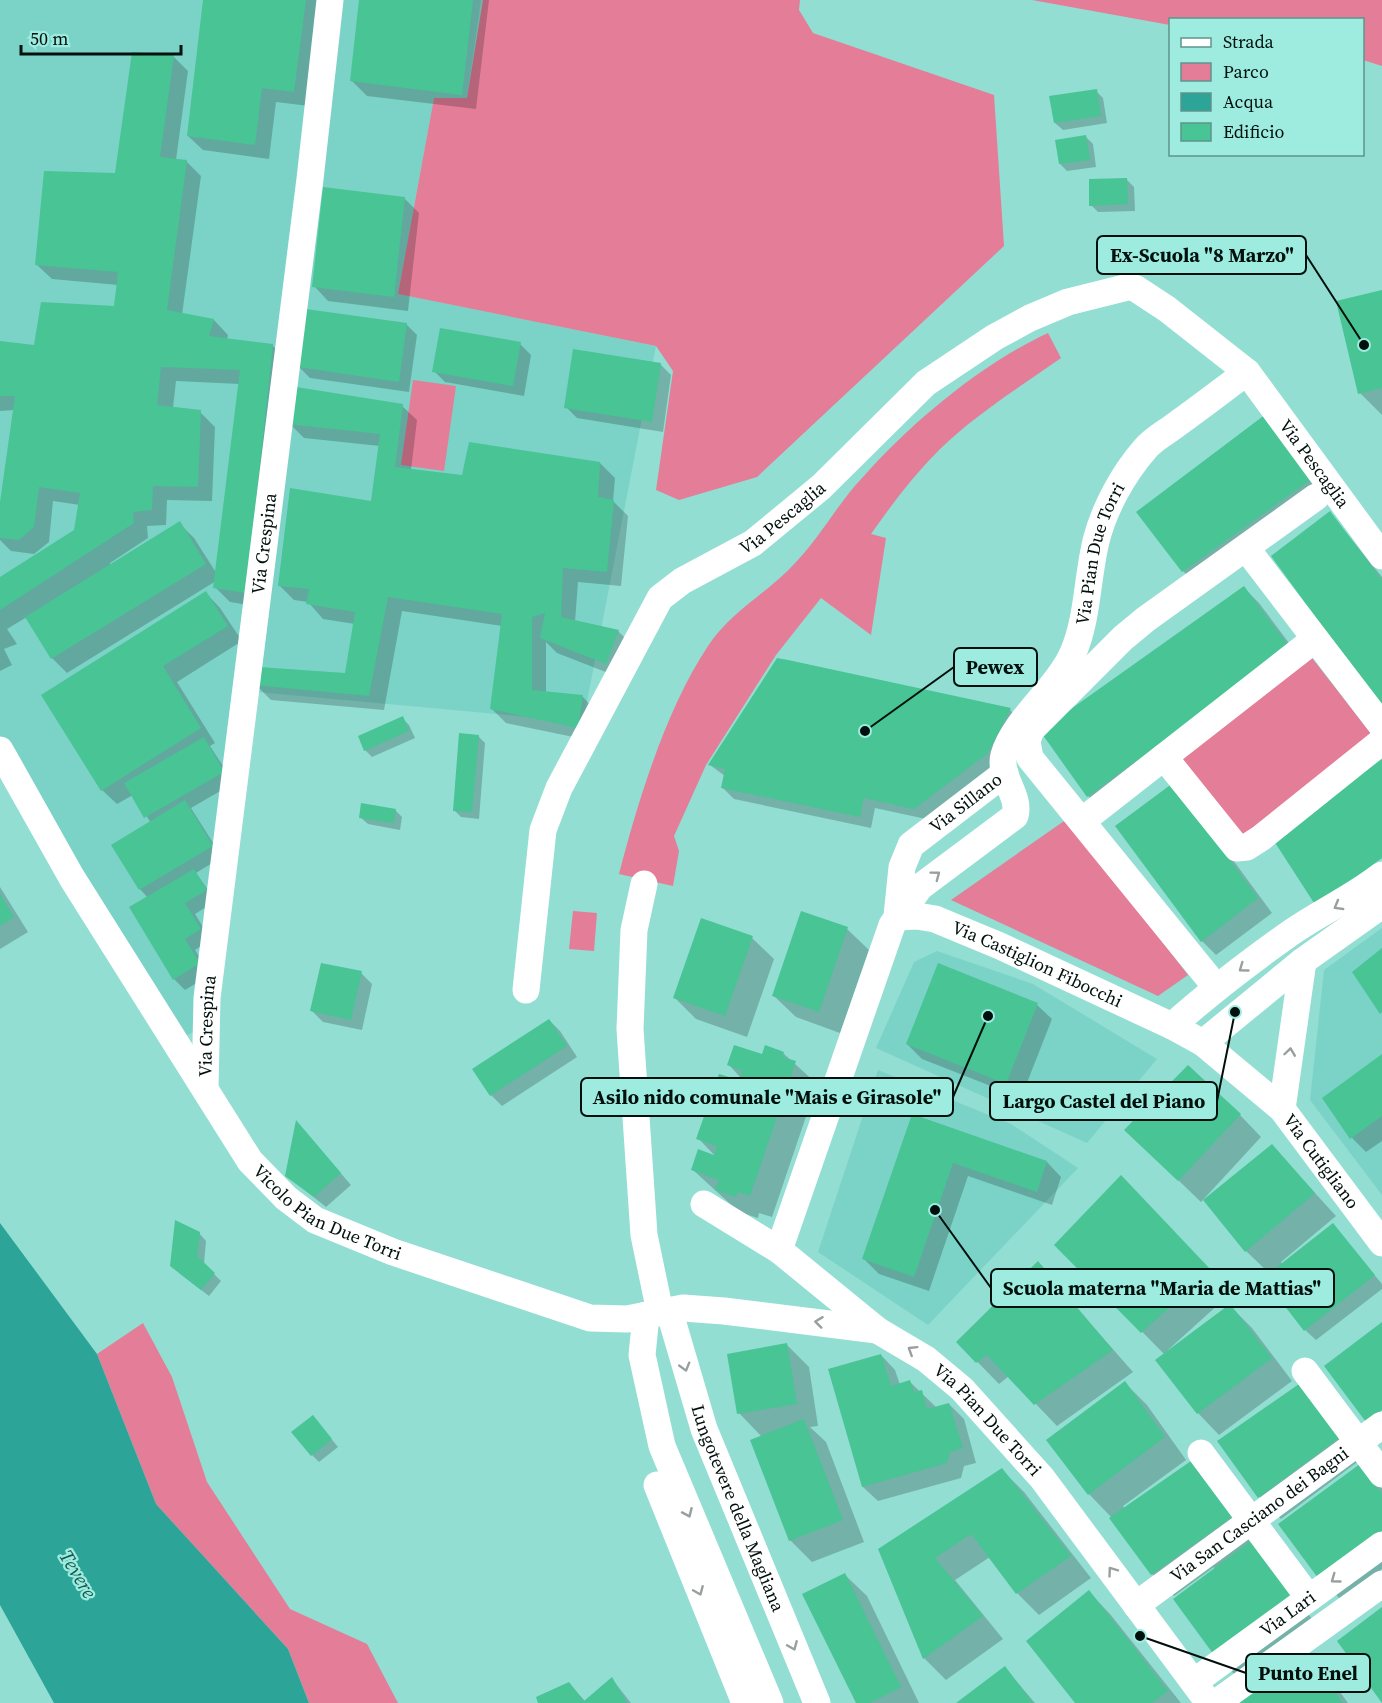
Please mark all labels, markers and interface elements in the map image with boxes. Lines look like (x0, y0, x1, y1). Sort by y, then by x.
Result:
scale bar (21, 18, 182, 56)
legend (1169, 18, 1364, 156)
text: 50 m (30, 26, 68, 51)
text: Strada (1223, 29, 1274, 54)
text: Parco (1223, 59, 1269, 84)
text: Acqua (1223, 89, 1274, 114)
text: Edificio (1223, 119, 1284, 144)
callout: Ex-Scuola "8 Marzo" (1097, 236, 1306, 274)
text: Ex-Scuola "8 Marzo" (1110, 241, 1294, 269)
street label: Via Pescaglia (1274, 414, 1356, 514)
street label: Via Pescaglia (735, 475, 831, 560)
street label: Via Pian Due Torri (1069, 478, 1130, 627)
street label: Via Crespina (245, 491, 283, 596)
callout: Pewex (954, 648, 1037, 686)
text: Pewex (966, 653, 1024, 681)
street label: Via Sillano (924, 767, 1007, 839)
one-way arrow (930, 871, 941, 882)
one-way arrow (1333, 899, 1344, 910)
street label: Via Castiglion Fibocchi (948, 914, 1127, 1013)
one-way arrow (1239, 960, 1250, 971)
street label: Via Crespina (192, 973, 222, 1077)
one-way arrow (1284, 1047, 1296, 1056)
callout: Asilo nido comunale "Mais e Girasole" (581, 1078, 953, 1116)
callout: Largo Castel del Piano (990, 1082, 1217, 1120)
text: Asilo nido comunale "Mais e Girasole" (593, 1083, 942, 1111)
text: Largo Castel del Piano (1003, 1087, 1205, 1115)
street label: Via Cutigliano (1278, 1108, 1365, 1214)
street label: Vicolo Pian Due Torri (248, 1158, 405, 1266)
callout: Scuola materna "Maria de Mattias" (991, 1269, 1334, 1307)
text: Scuola materna "Maria de Mattias" (1003, 1274, 1321, 1302)
one-way arrow (815, 1317, 824, 1329)
one-way arrow (908, 1346, 919, 1357)
street label: Via Pian Due Torri (928, 1357, 1047, 1481)
one-way arrow (678, 1361, 691, 1371)
street label: Lungotevere della Magliana (686, 1402, 791, 1616)
street label: Via San Casciano dei Bagni (1165, 1441, 1353, 1588)
one-way arrow (681, 1506, 693, 1517)
water label: Tevere (53, 1544, 103, 1604)
one-way arrow (1108, 1567, 1119, 1578)
one-way arrow (1330, 1572, 1341, 1583)
one-way arrow (692, 1585, 704, 1596)
street label: Via Lari (1255, 1585, 1320, 1642)
one-way arrow (786, 1640, 798, 1651)
callout: Punto Enel (1246, 1654, 1370, 1692)
text: Punto Enel (1258, 1659, 1358, 1687)

